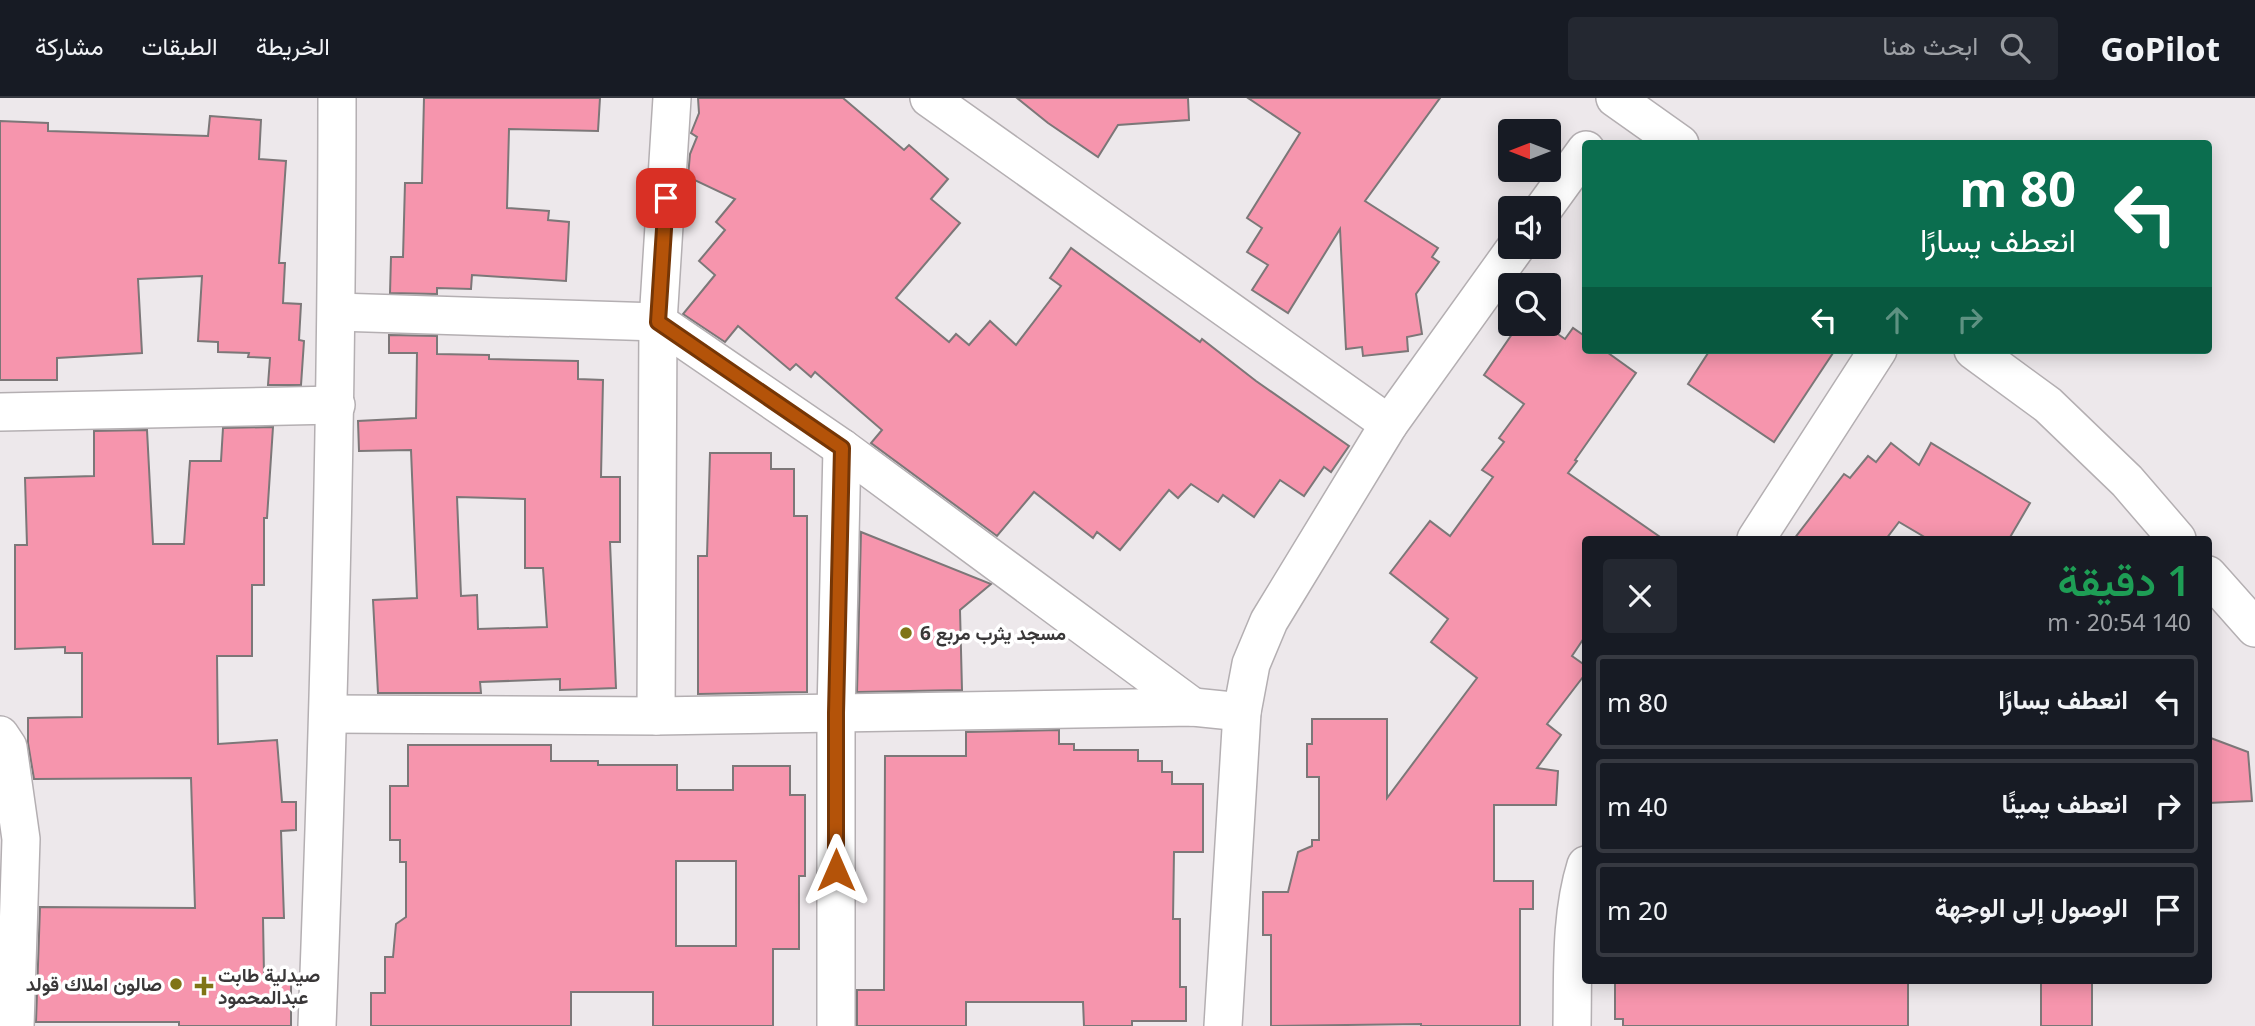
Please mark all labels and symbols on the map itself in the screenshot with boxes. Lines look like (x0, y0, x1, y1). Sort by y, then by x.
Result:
north arrow (1498, 119, 1561, 182)
pin (636, 168, 696, 228)
place label: مسجد يثرب مربع 6 (920, 620, 1066, 647)
marker: مسجد يثرب مربع 6 (898, 625, 914, 641)
position arrow (799, 833, 873, 907)
place label: صيدلية طابت عبدالمحمود (218, 962, 320, 1010)
place label: صالون املاك قولد (26, 971, 162, 997)
marker: صالون املاك قولد (168, 976, 184, 992)
marker: صيدلية طابت عبدالمحمود (196, 978, 212, 994)

